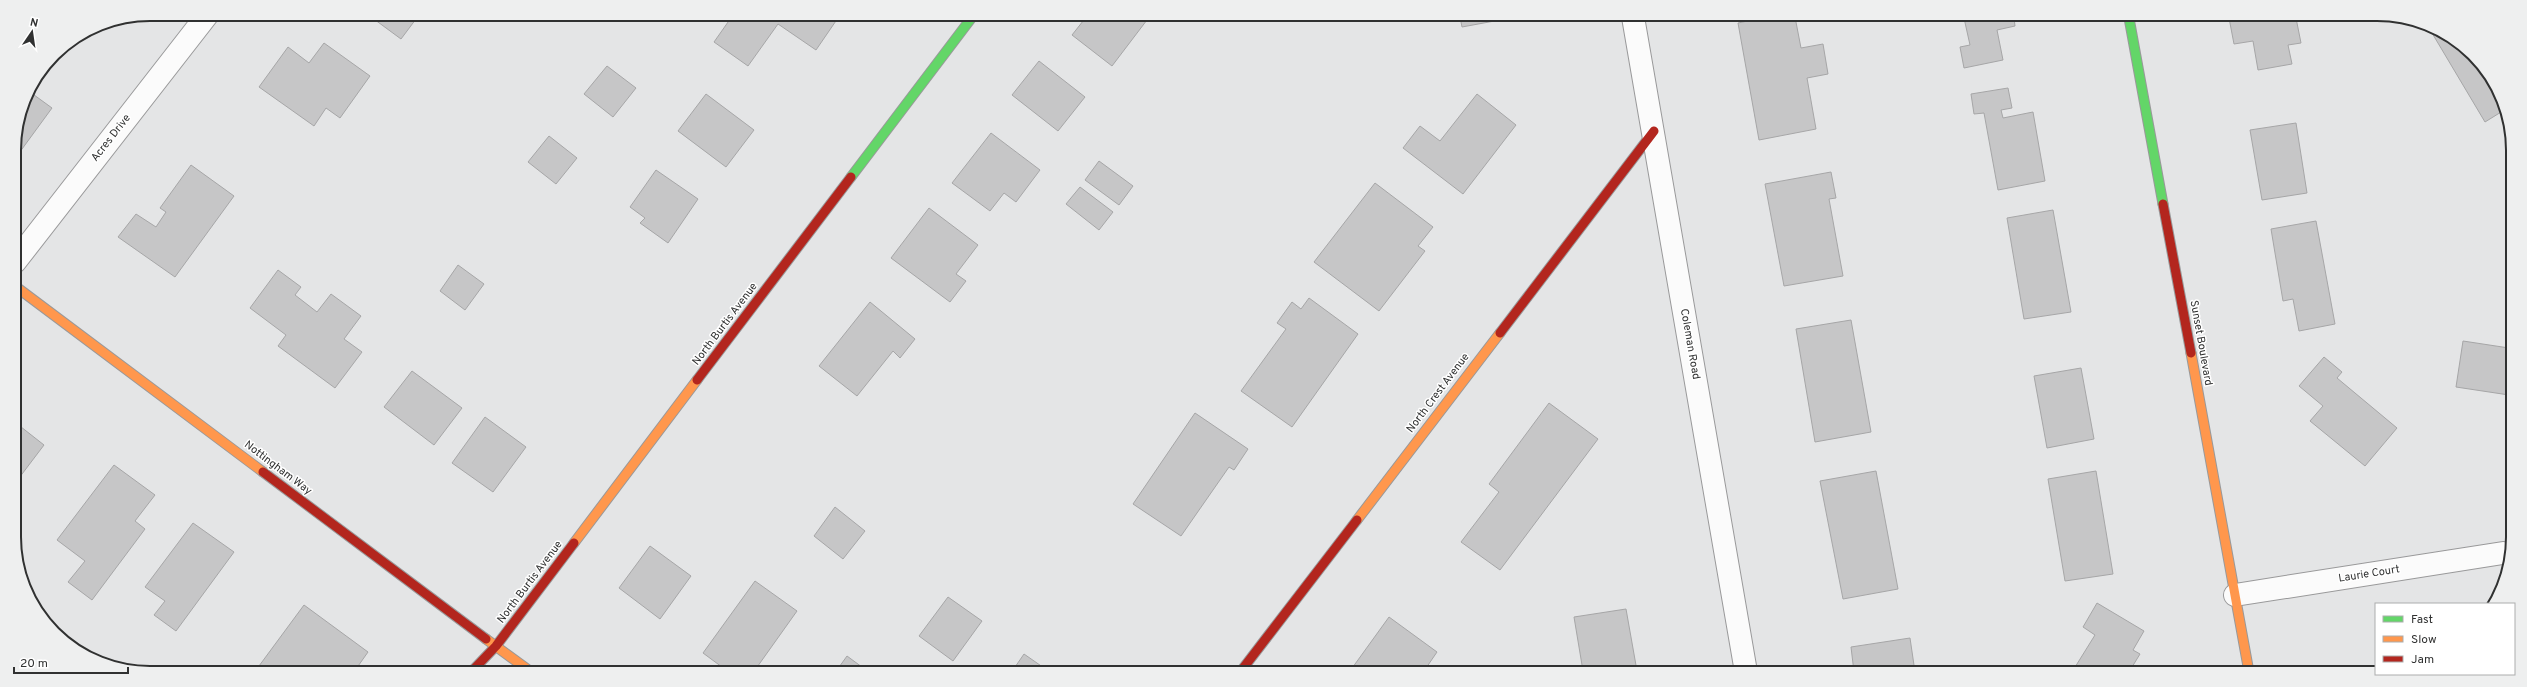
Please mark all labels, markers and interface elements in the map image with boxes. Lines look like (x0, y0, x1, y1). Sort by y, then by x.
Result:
north arrow (12, 12, 52, 52)
text: N (29, 16, 39, 31)
street label: Acres Drive (88, 111, 134, 165)
street label: North Burtis Avenue (689, 280, 761, 368)
street label: Sunset Boulevard (2187, 299, 2215, 387)
street label: Coleman Road (1677, 307, 1703, 381)
street label: North Crest Avenue (1403, 350, 1473, 436)
street label: Nottingham Way (241, 438, 315, 498)
street label: North Burtis Avenue (494, 538, 566, 626)
street label: Laurie Court (2337, 562, 2401, 586)
legend (2375, 603, 2515, 675)
text: Fast (2411, 612, 2433, 628)
text: Slow (2411, 632, 2437, 648)
scale bar (14, 649, 128, 675)
text: Jam (2411, 652, 2434, 668)
text: 20 m (20, 656, 48, 672)

